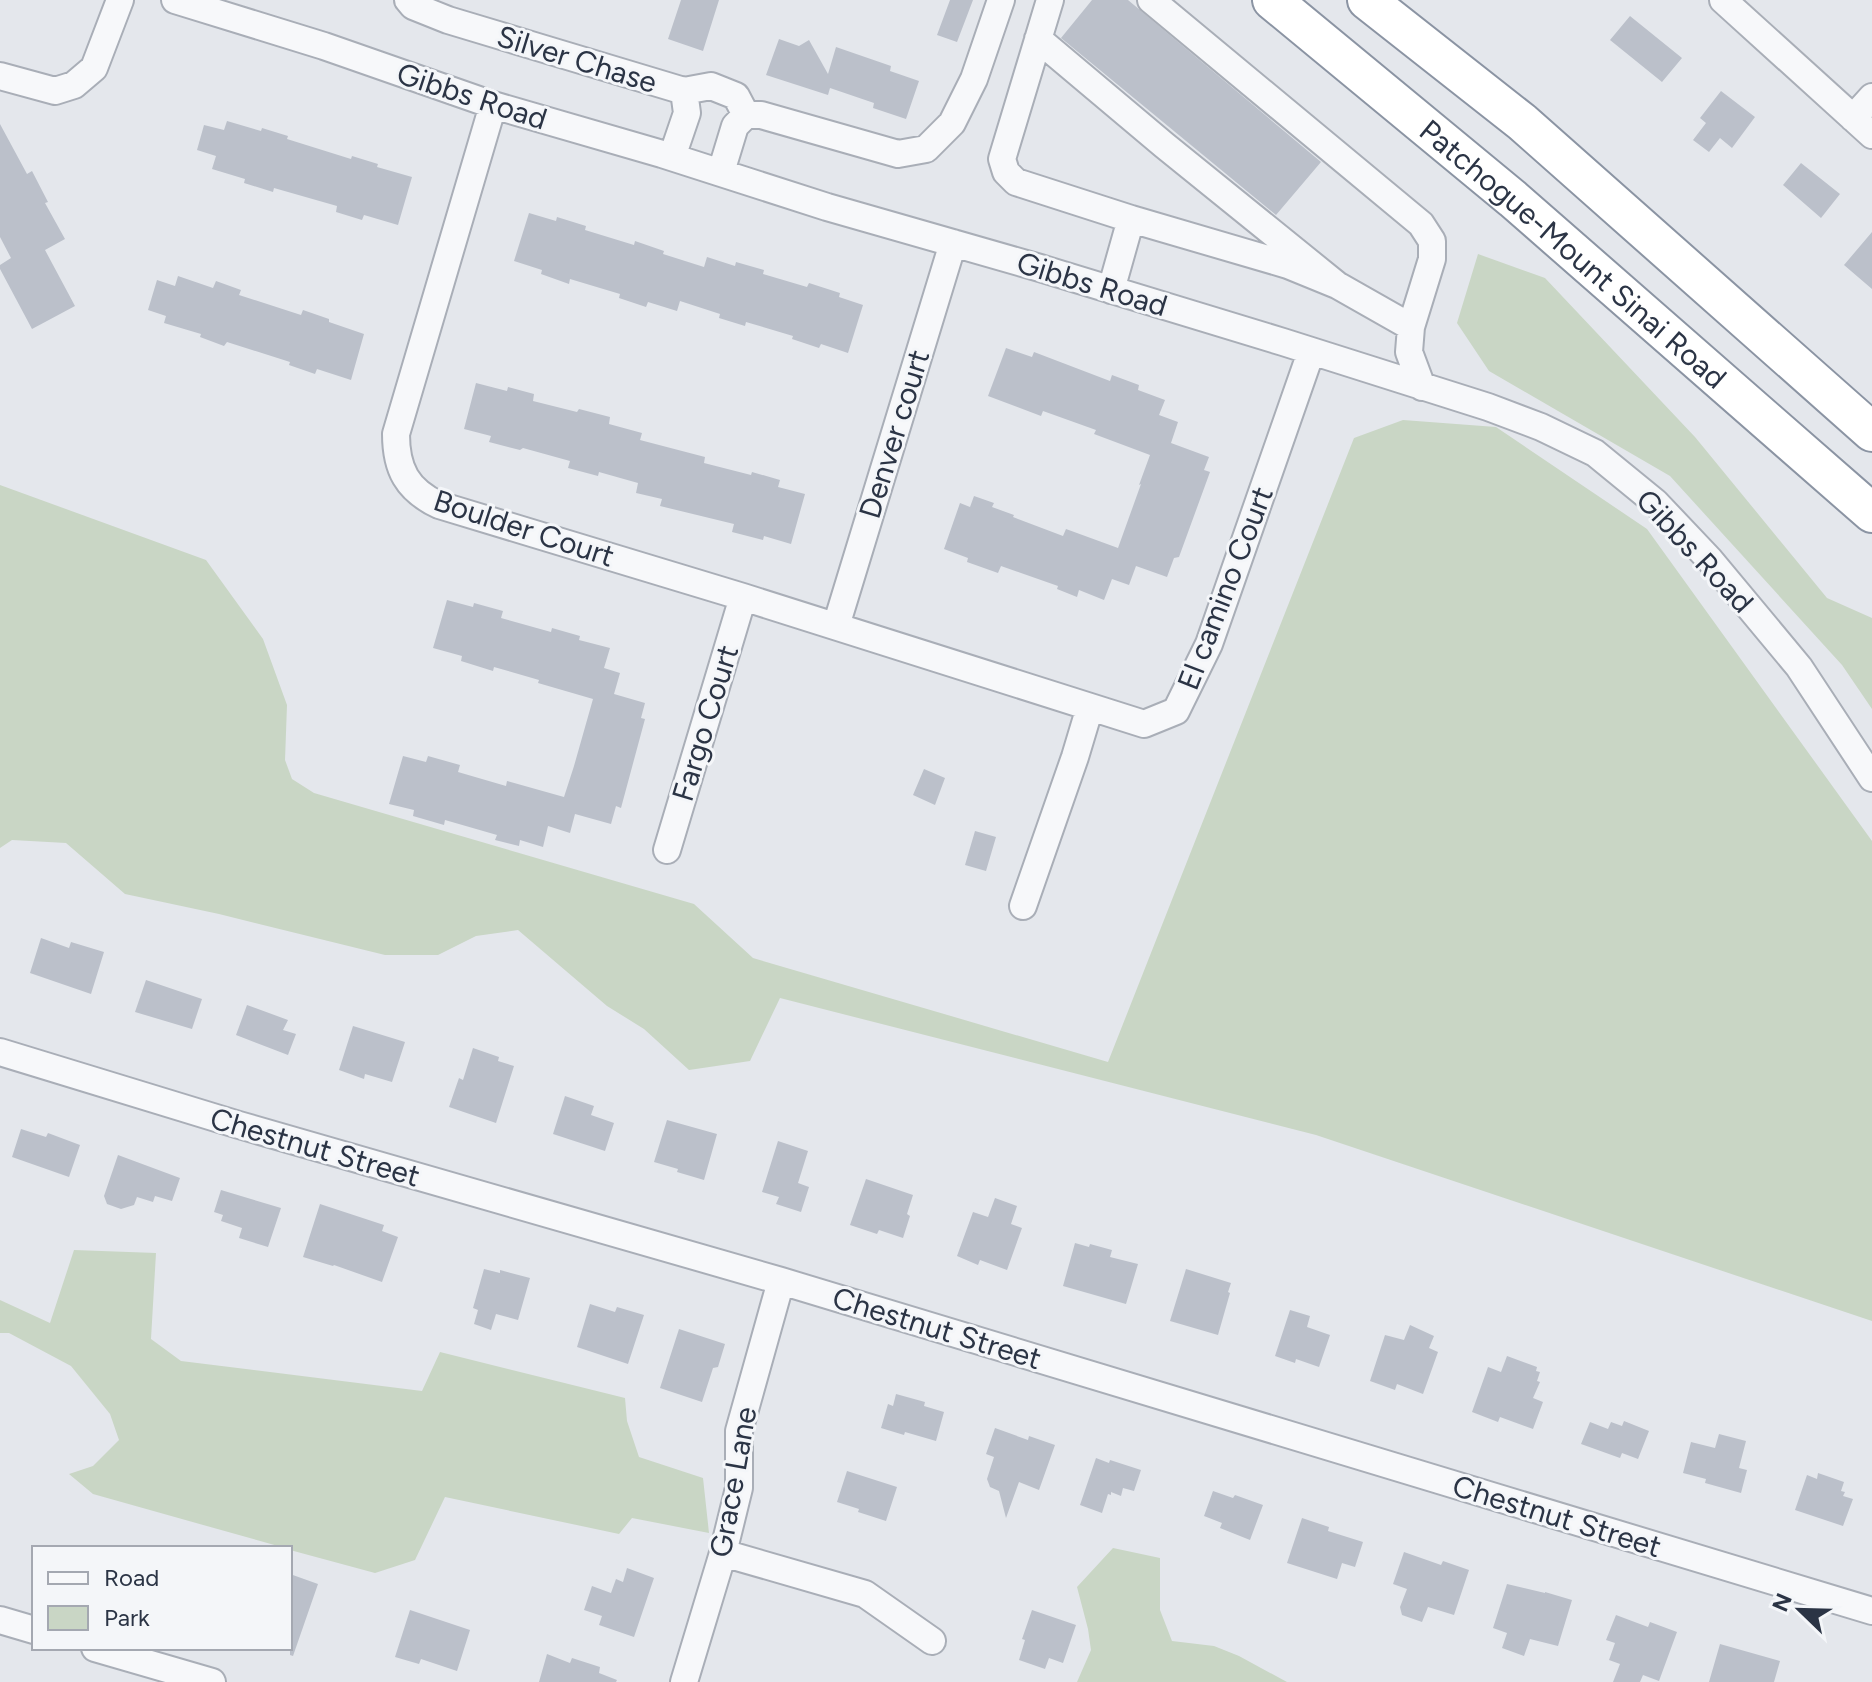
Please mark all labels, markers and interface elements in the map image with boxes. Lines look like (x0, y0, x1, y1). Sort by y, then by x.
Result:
street label: Silver Chase (493, 17, 661, 101)
street label: Gibbs Road (392, 54, 552, 138)
street label: Patchogue-Mount Sinai Road (1412, 111, 1735, 396)
street label: Gibbs Road (1012, 244, 1172, 324)
street label: Denver court (851, 345, 937, 523)
street label: Boulder Court (429, 481, 619, 575)
street label: El camino Court (1169, 481, 1281, 695)
street label: Gibbs Road (1628, 482, 1762, 620)
street label: Fargo Court (664, 640, 746, 806)
street label: Chestnut Street (206, 1099, 424, 1195)
street label: Chestnut Street (828, 1279, 1046, 1377)
street label: Grace Lane (702, 1404, 764, 1560)
street label: Chestnut Street (1448, 1467, 1666, 1565)
legend (32, 1546, 292, 1650)
text: Road (104, 1563, 159, 1592)
north arrow (1760, 1570, 1840, 1650)
text: N (1766, 1589, 1798, 1615)
text: Park (104, 1603, 150, 1632)

